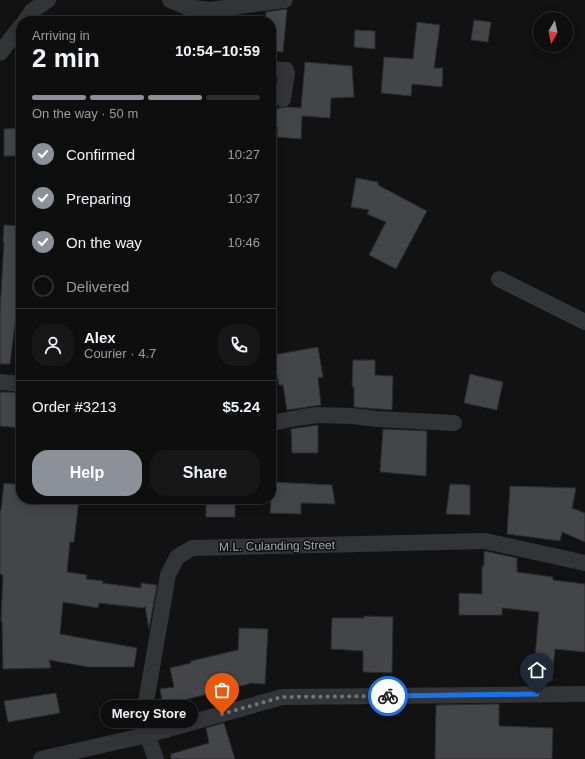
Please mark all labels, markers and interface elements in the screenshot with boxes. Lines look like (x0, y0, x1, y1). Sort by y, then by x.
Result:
north arrow (533, 12, 573, 52)
map controls (533, 12, 573, 52)
text: Arriving in (32, 28, 90, 43)
text: 10:54–10:59 (175, 42, 260, 59)
text: 2 min (32, 43, 100, 73)
text: On the way · 50 m (32, 106, 138, 121)
icon: check (32, 143, 54, 165)
text: Confirmed (66, 146, 135, 163)
text: 10:27 (227, 147, 260, 162)
icon: check (32, 187, 54, 209)
text: Preparing (66, 190, 131, 207)
text: 10:37 (227, 191, 260, 206)
icon: check (32, 231, 54, 253)
text: On the way (66, 234, 142, 251)
text: 10:46 (227, 235, 260, 250)
text: Delivered (66, 278, 129, 295)
button: person (32, 324, 74, 366)
button: phone (218, 324, 260, 366)
text: Alex (84, 329, 116, 346)
text: Courier · 4.7 (84, 346, 156, 361)
text: Order #3213 (32, 398, 116, 415)
text: $5.24 (222, 398, 260, 415)
button: Help (32, 450, 142, 496)
button: Share (150, 450, 260, 496)
street label: M.L. Culanding Street (219, 538, 336, 554)
pin (520, 653, 554, 694)
icon: home (526, 659, 548, 681)
pin (205, 673, 239, 714)
courier (368, 676, 408, 716)
icon: bag (211, 679, 233, 701)
icon: bike (377, 685, 399, 707)
callout: Mercy Store (100, 700, 198, 728)
text: Mercy Store (112, 706, 186, 721)

